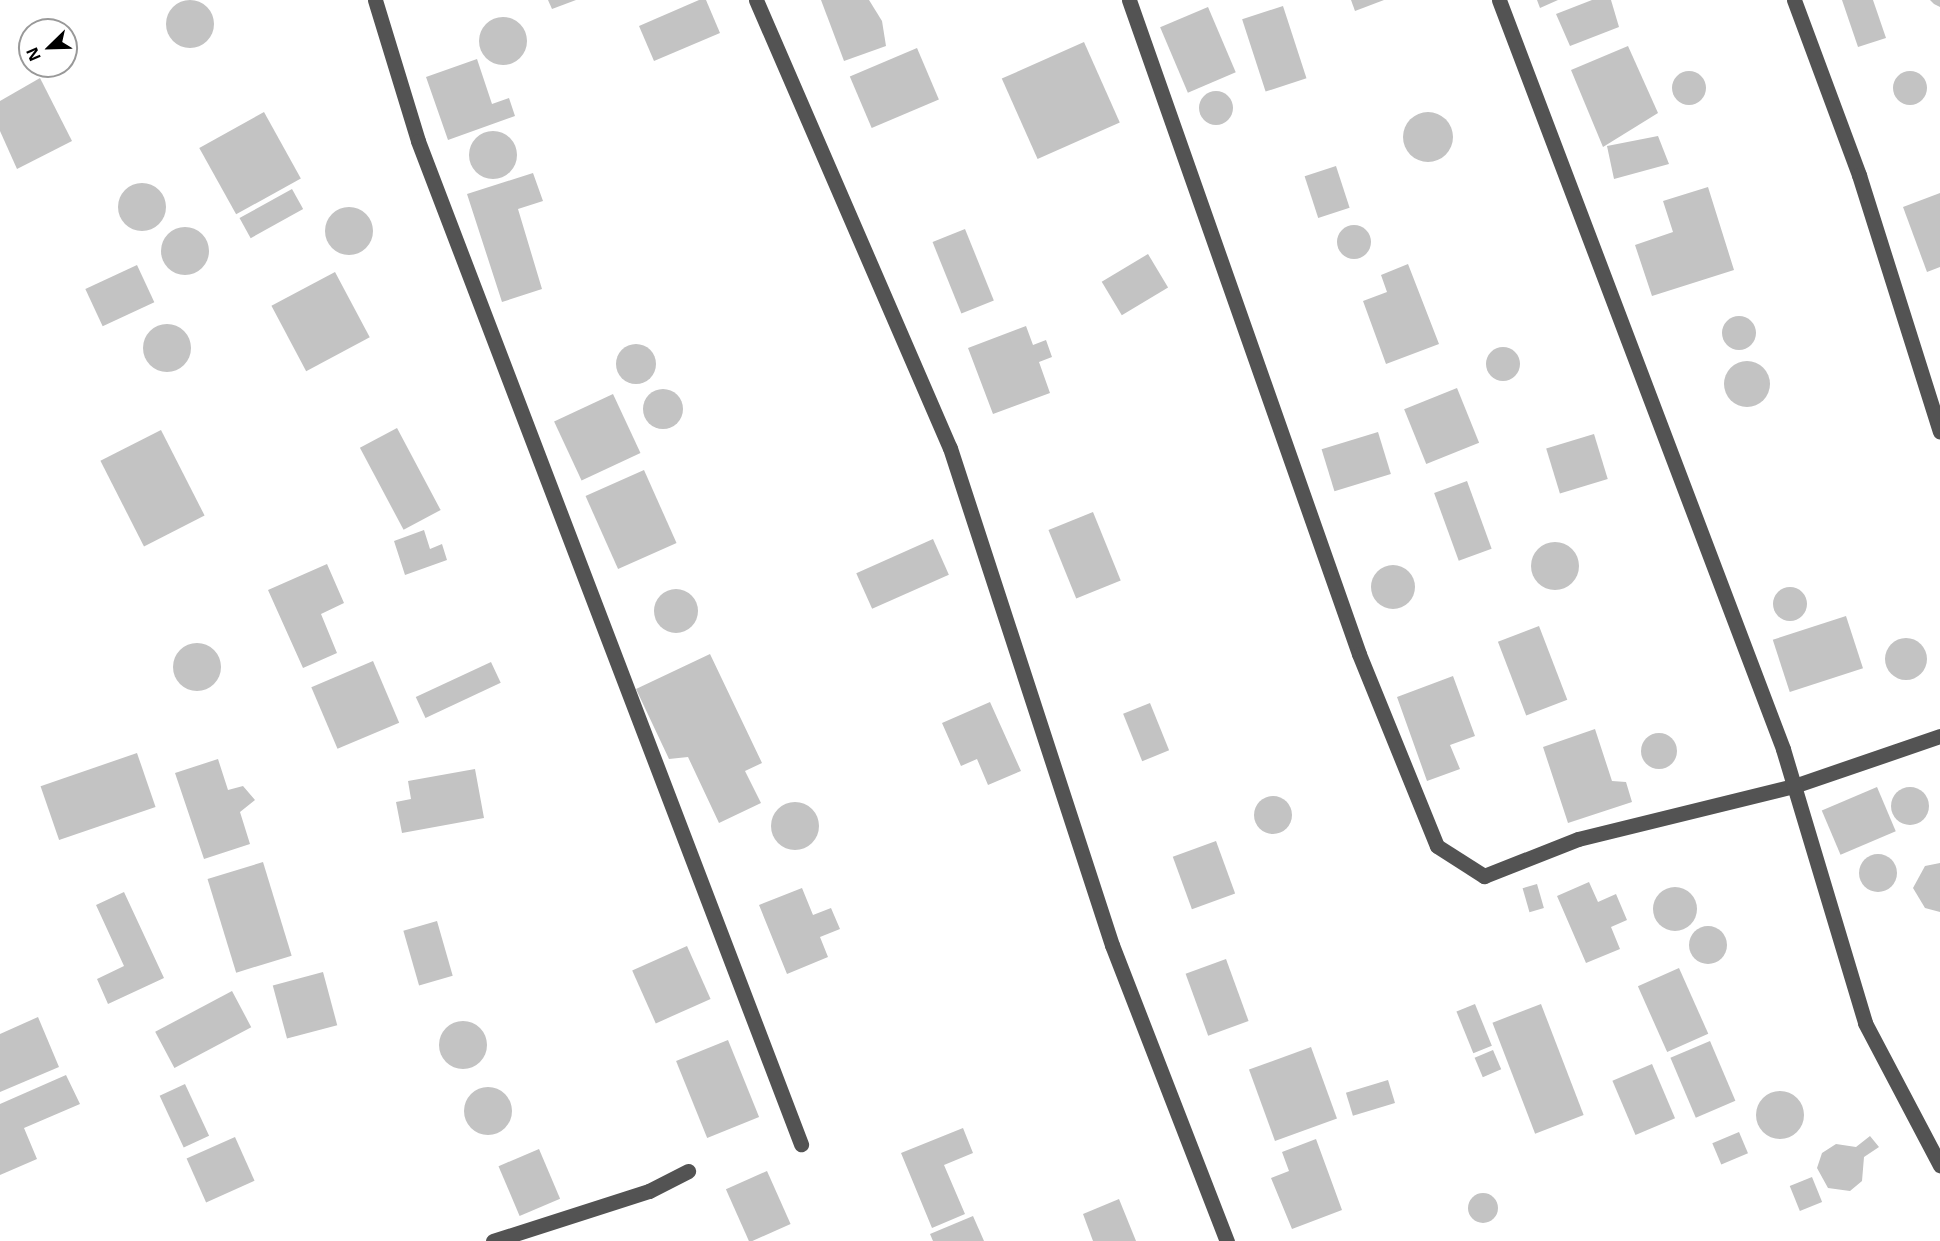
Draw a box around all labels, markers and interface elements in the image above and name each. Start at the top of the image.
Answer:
north arrow [18,18,78,78]
text: N [21,44,46,65]

